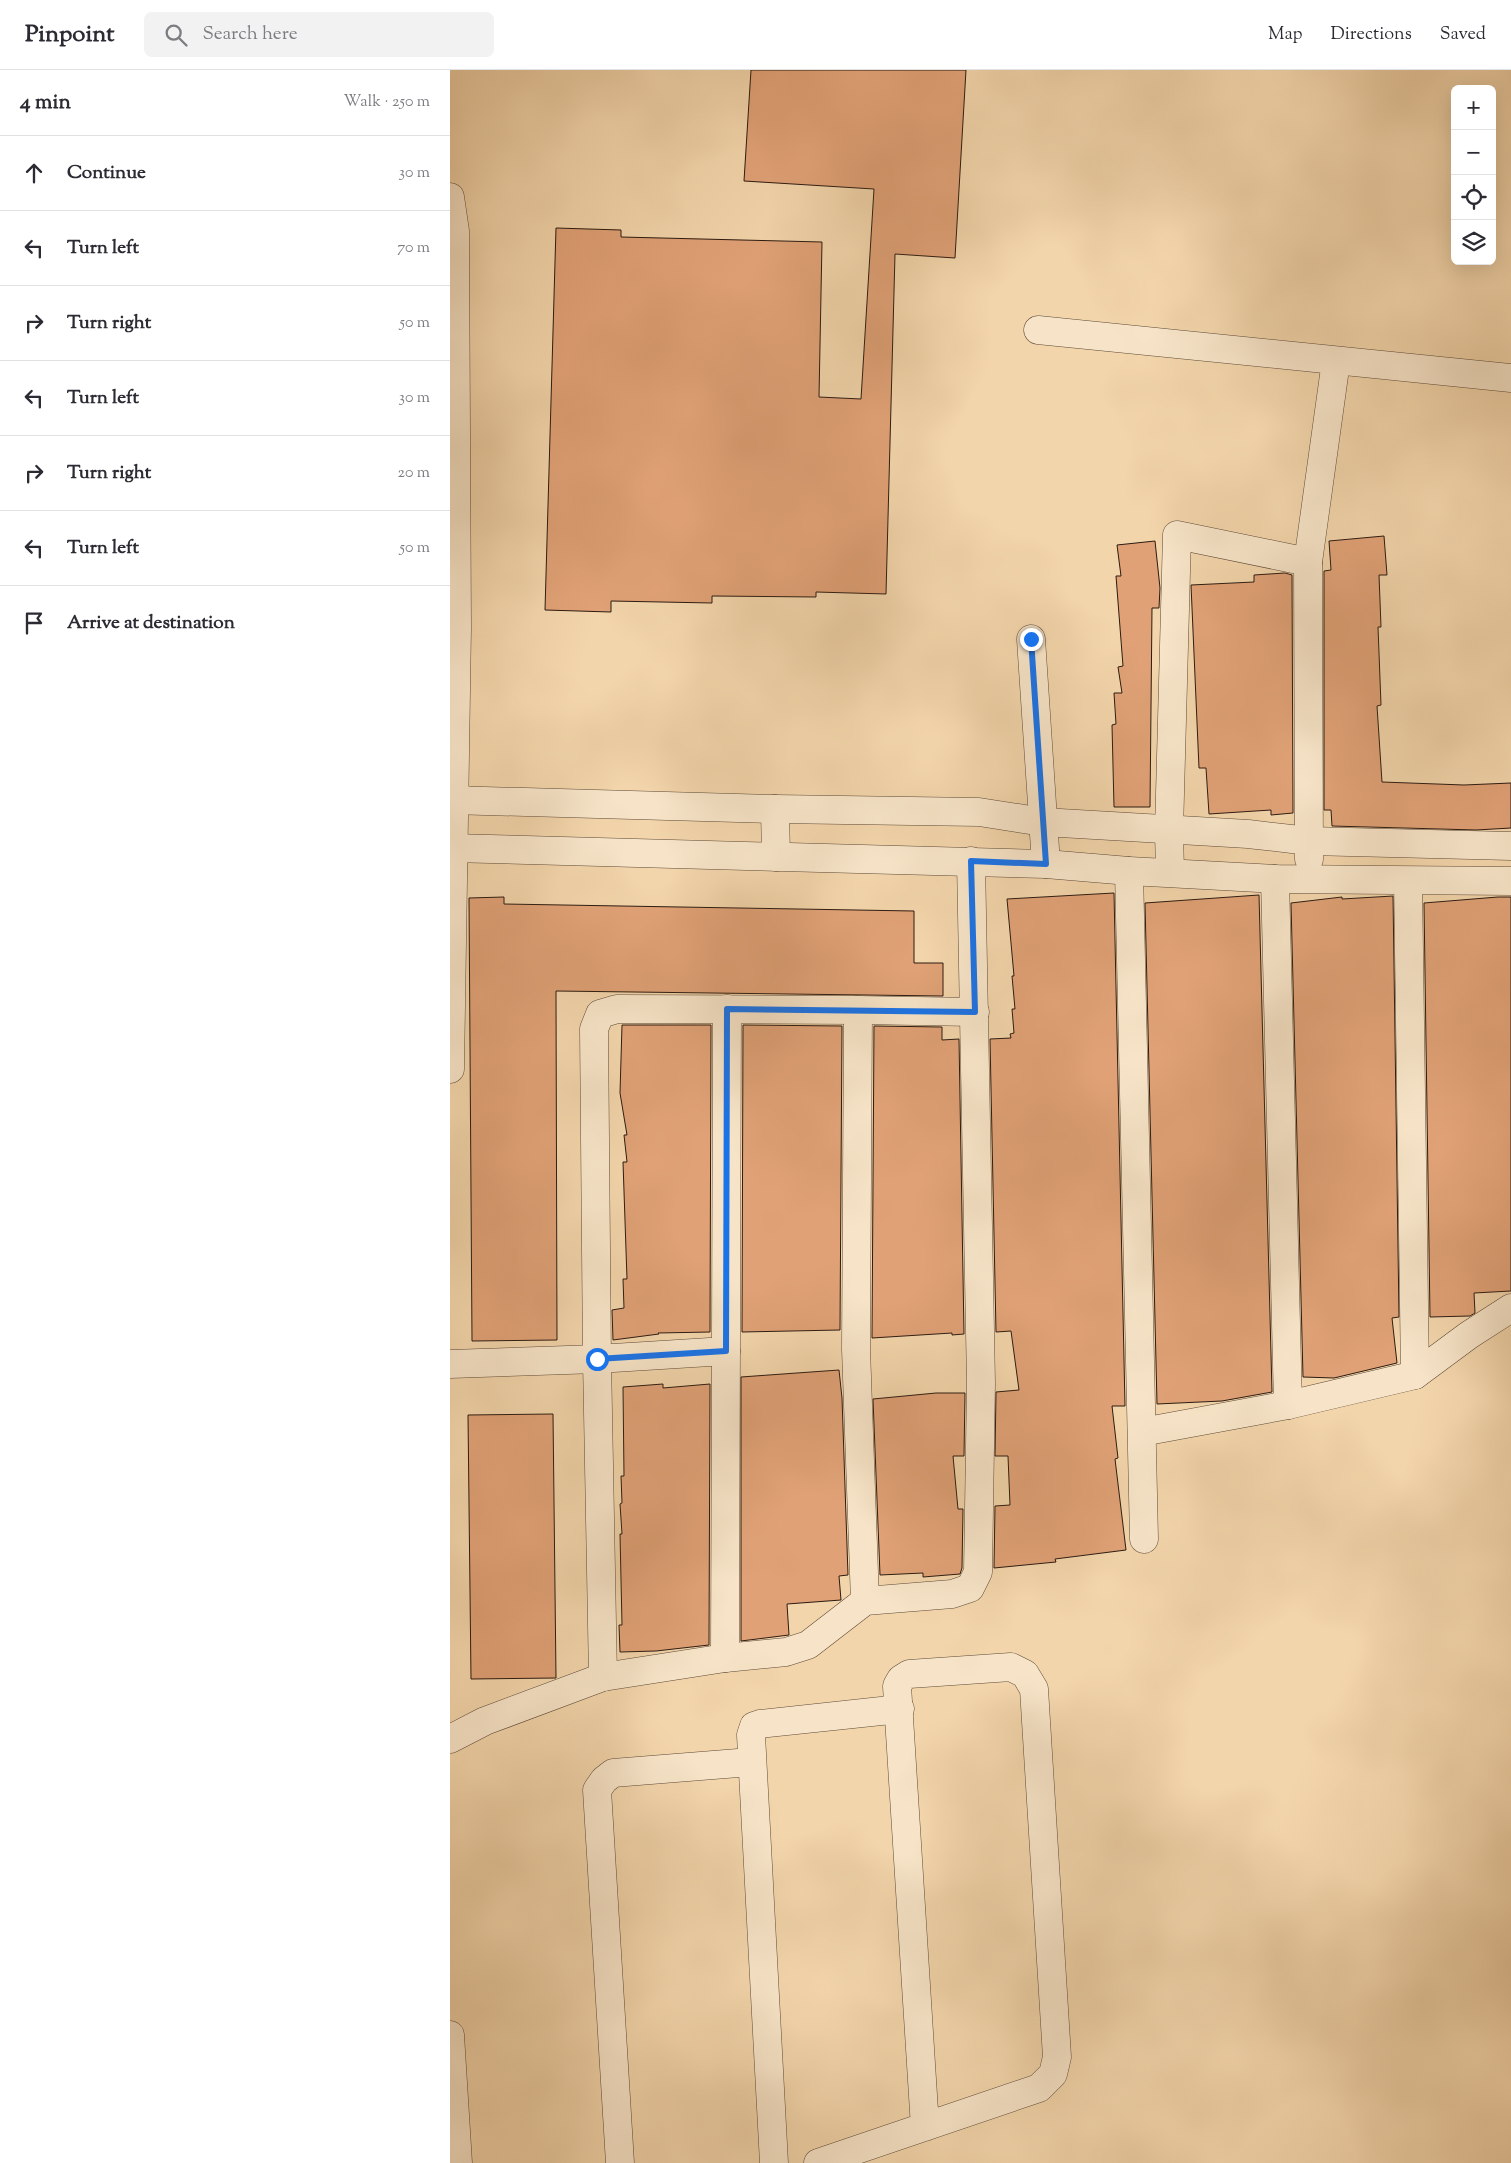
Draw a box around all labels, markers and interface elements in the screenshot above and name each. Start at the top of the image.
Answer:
search box [144,12,494,57]
text: Pinpoint [25,18,114,52]
icon: search [162,21,190,49]
text: Search here [202,21,298,48]
text: Map [1268,22,1303,48]
text: Directions [1331,22,1412,48]
text: Saved [1440,22,1486,48]
map controls [1451,85,1496,265]
button: + [1451,85,1496,130]
text: 4 min [20,88,71,118]
text: Walk · 250 m [344,91,430,114]
button: − [1451,130,1496,175]
icon: ahead [20,159,48,187]
text: Continue [67,160,146,187]
text: 30 m [399,162,430,185]
button: locate [1451,175,1496,220]
button: layers [1451,220,1496,265]
icon: left [20,234,48,262]
text: Turn left [67,235,139,262]
text: 70 m [397,237,430,260]
icon: right [20,309,48,337]
text: Turn right [67,310,151,337]
text: 50 m [399,312,430,335]
icon: left [20,384,48,412]
text: Turn left [67,385,139,412]
text: 30 m [399,387,430,410]
icon: right [20,459,48,487]
text: Turn right [67,460,151,487]
text: 20 m [397,462,430,485]
icon: left [20,534,48,562]
text: Turn left [67,535,139,562]
text: 50 m [399,537,430,560]
icon: arrive [20,609,48,637]
text: Arrive at destination [67,610,235,637]
route end [1020,628,1043,651]
route start [586,1348,609,1371]

